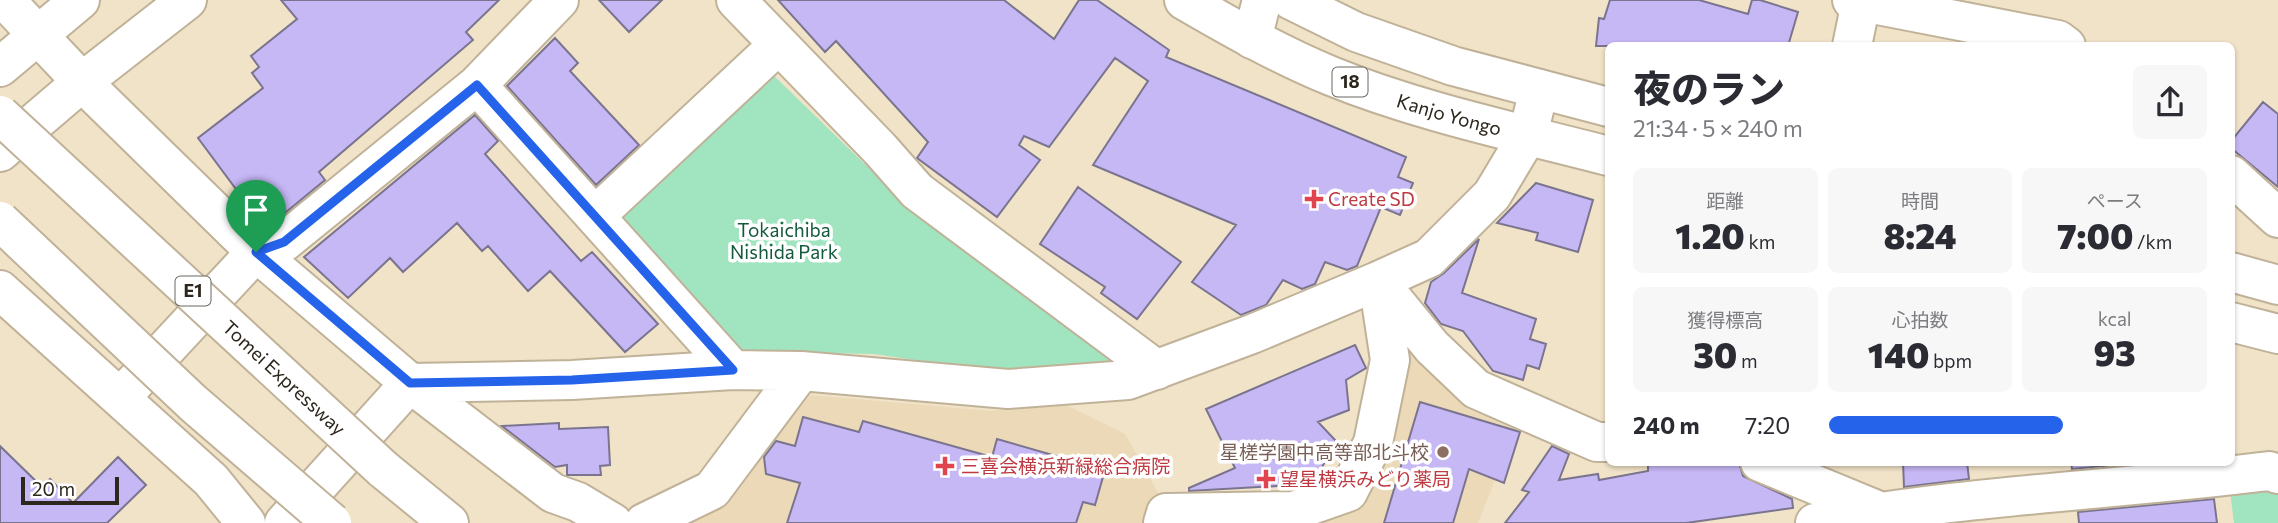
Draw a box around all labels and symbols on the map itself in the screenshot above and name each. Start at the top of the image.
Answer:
road number: 18 [1332,68,1368,96]
street label: Kanjo Yongo [1394,88,1504,140]
pin [226,180,286,252]
place label: Create SD [1328,187,1415,210]
marker: Create SD [1306,191,1322,207]
park label: Tokaichiba Nishida Park [730,218,838,263]
road number: E1 [176,276,210,306]
street label: Tomei Expressway [218,315,351,440]
place label: 星槎学園中高等部北斗校 [1220,440,1429,463]
marker: 星槎学園中高等部北斗校 [1435,444,1451,460]
place label: 三喜会横浜新緑総合病院 [961,454,1170,477]
marker: 三喜会横浜新緑総合病院 [935,456,955,476]
place label: 望星横浜みどり薬局 [1280,467,1451,490]
marker: 望星横浜みどり薬局 [1258,471,1274,487]
scale bar [21,474,119,506]

